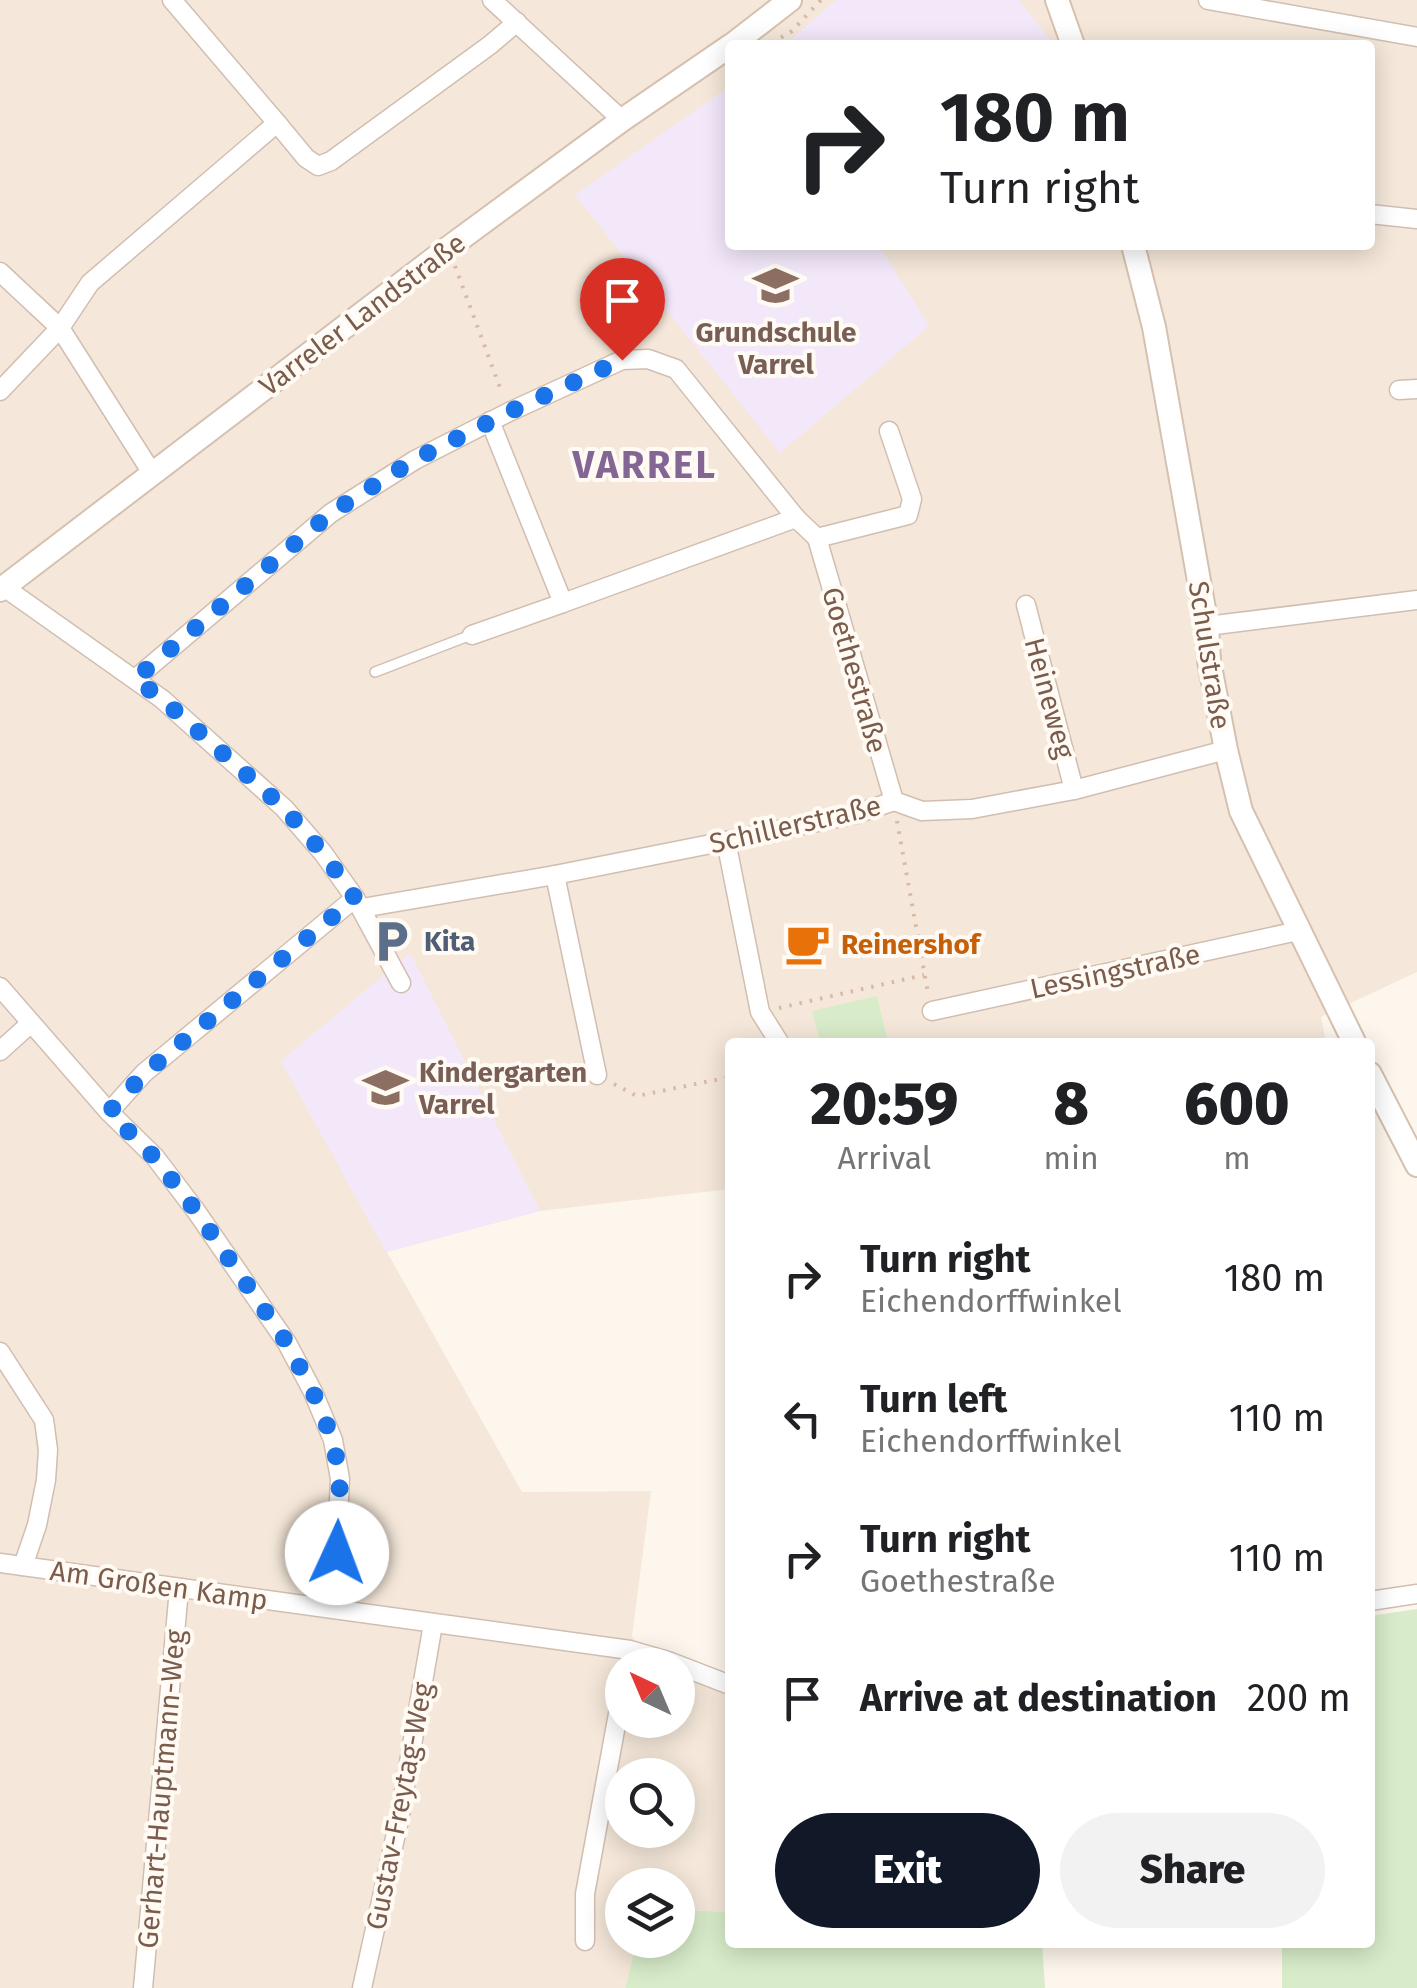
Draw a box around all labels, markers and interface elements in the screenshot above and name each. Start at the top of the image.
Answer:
text: 180 m [940,76,1130,160]
icon: right [775,80,905,210]
text: Turn right [940,161,1139,215]
street label: Varreler Landstraße [253,226,472,403]
pin [580,258,665,361]
school or university icon: Grundschule Varrel [752,262,800,310]
icon: arrive [595,273,650,328]
place label: Grundschule Varrel [695,316,857,381]
district label: VARREL [572,442,717,488]
street label: Schulstraße [1182,579,1238,732]
street label: Goethestraße [815,583,894,757]
street label: Heineweg [1018,634,1082,763]
street label: Schillerstraße [706,789,884,860]
parking icon: Kita [367,917,415,965]
cafe icon: Reinershof [784,920,832,968]
place label: Kita [424,925,475,958]
place label: Reinershof [841,928,983,961]
street label: Lessingstraße [1027,937,1203,1006]
place label: Kindergarten Varrel [418,1056,587,1121]
school or university icon: Kindergarten Varrel [362,1064,410,1112]
text: 20:59 [810,1068,958,1140]
text: 8 [1053,1068,1089,1140]
text: 600 [1184,1068,1290,1140]
text: Arrival [837,1139,931,1177]
text: min [1044,1139,1099,1177]
text: m [1223,1139,1251,1177]
text: Turn right [860,1236,1030,1282]
icon: right [775,1251,830,1306]
text: 180 m [1224,1255,1325,1301]
text: Eichendorffwinkel [860,1282,1122,1320]
text: Turn left [860,1376,1007,1422]
icon: left [775,1391,830,1446]
text: 110 m [1229,1395,1325,1441]
text: Eichendorffwinkel [860,1422,1122,1460]
position arrow [285,1501,389,1605]
text: Turn right [860,1516,1030,1562]
icon: right [775,1531,830,1586]
text: 110 m [1229,1535,1325,1581]
street label: Am Großen Kamp [48,1554,270,1617]
text: Goethestraße [860,1562,1056,1600]
street label: Gerhart-Hauptmann-Weg [131,1628,192,1950]
north arrow [605,1648,695,1738]
map controls [605,1648,695,1958]
icon: arrive [775,1671,830,1726]
text: Arrive at destination [860,1675,1217,1721]
text: 200 m [1247,1675,1351,1721]
street label: Gustav-Freytag-Weg [359,1679,440,1933]
button: search [605,1758,695,1848]
button: Exit [775,1813,1040,1928]
button: Share [1060,1813,1325,1928]
button: layers [605,1868,695,1958]

